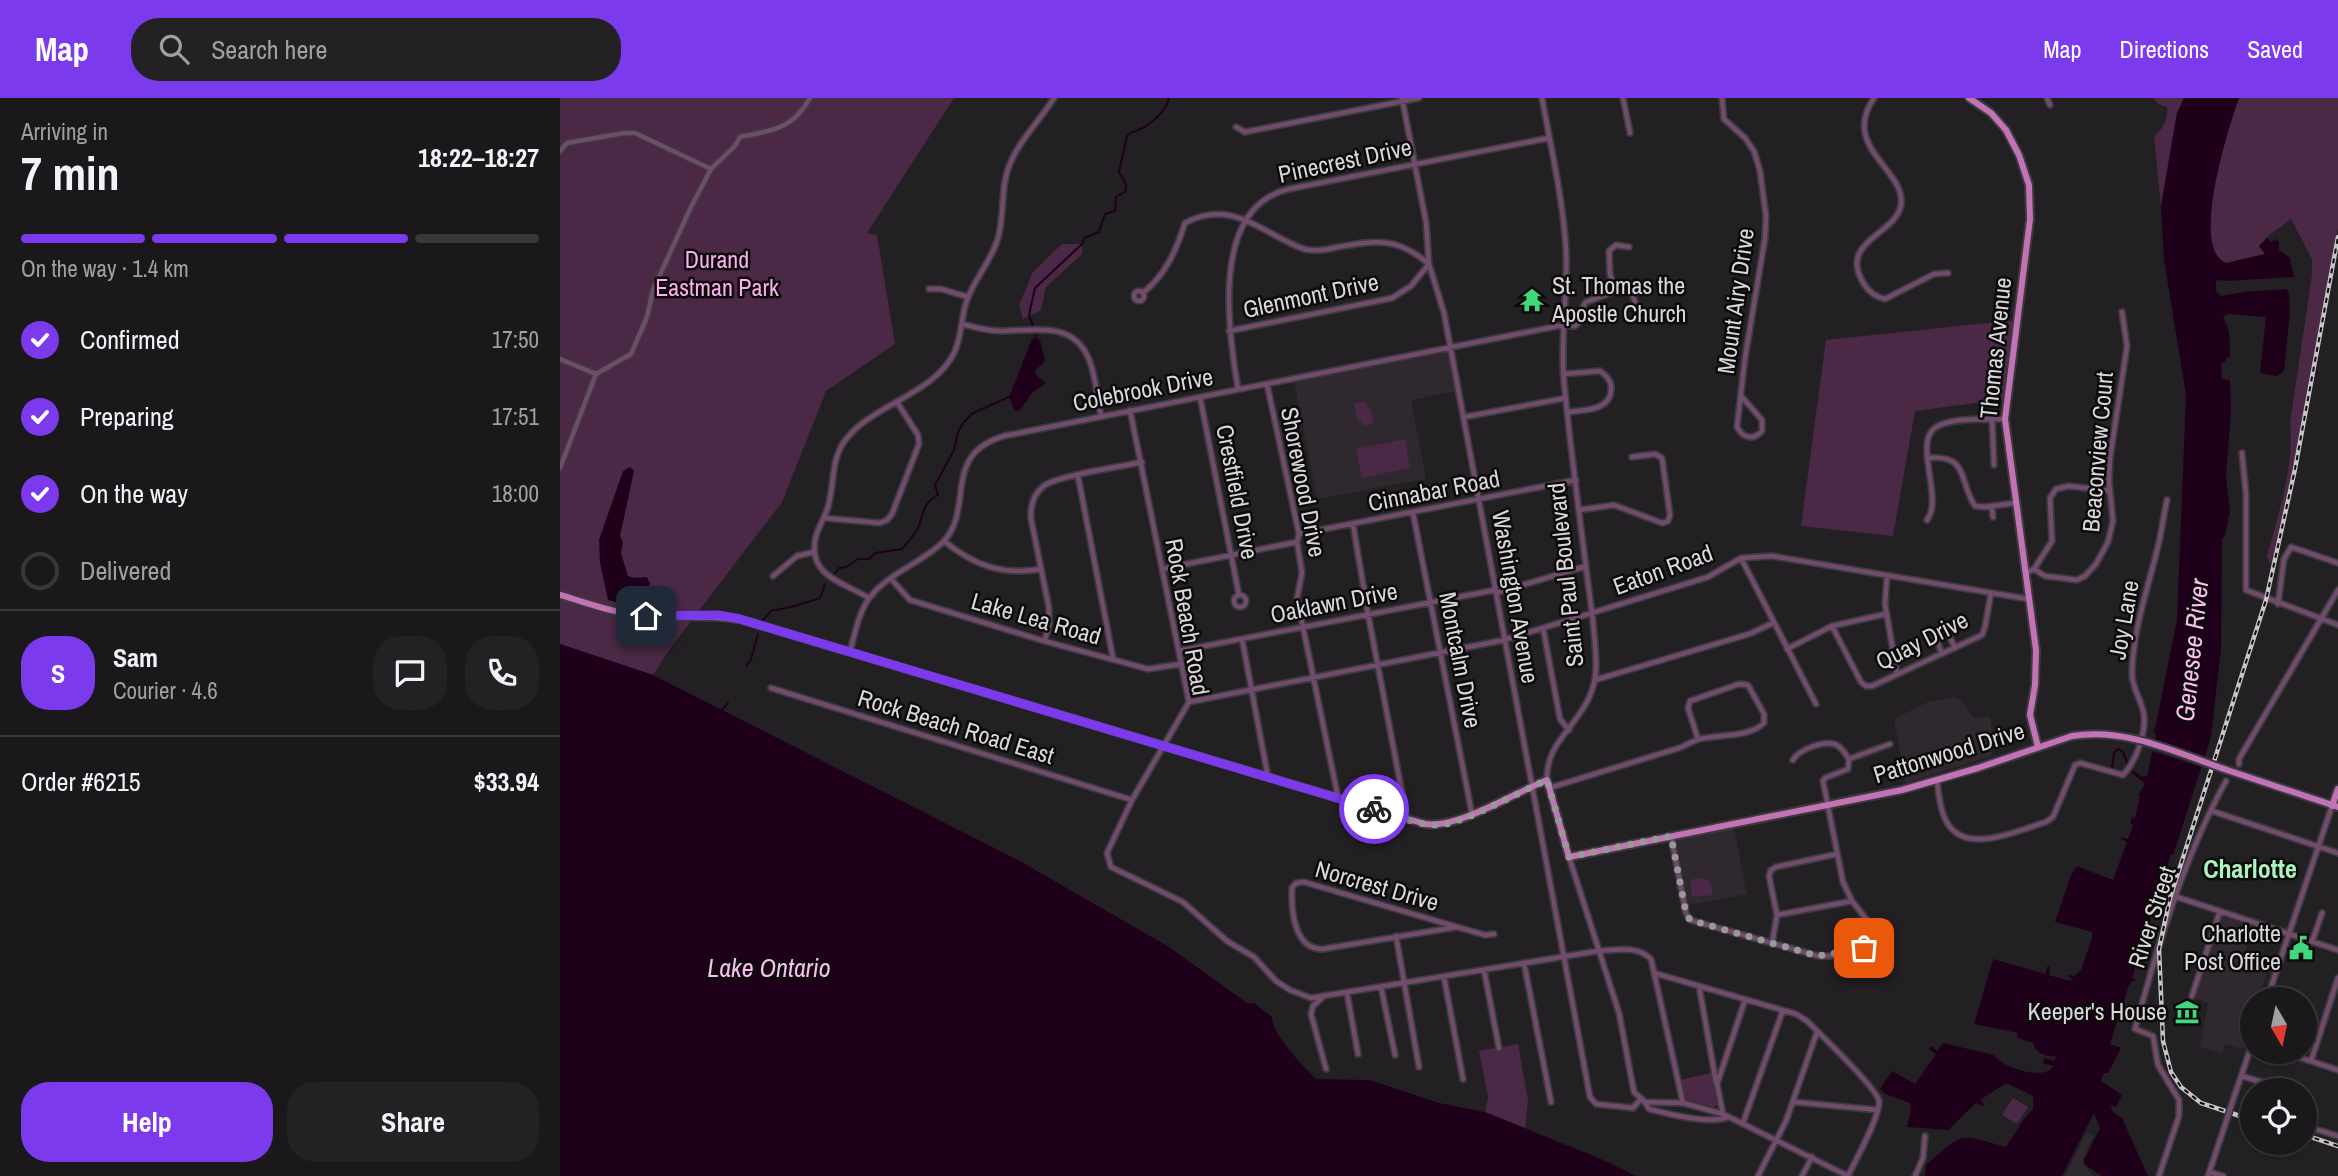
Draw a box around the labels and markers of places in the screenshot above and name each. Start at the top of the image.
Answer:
place label: St. Thomas the Apostle Church [1551,269,1687,329]
temple icon: St. Thomas the Apostle Church [1518,286,1546,314]
pin [616,586,676,646]
place label: Charlotte Post Office [2184,917,2281,977]
pin [1834,918,1894,978]
public building icon: Charlotte Post Office [2287,934,2315,962]
place label: Keeper's House [2028,995,2167,1027]
museum icon: Keeper's House [2173,998,2201,1026]

